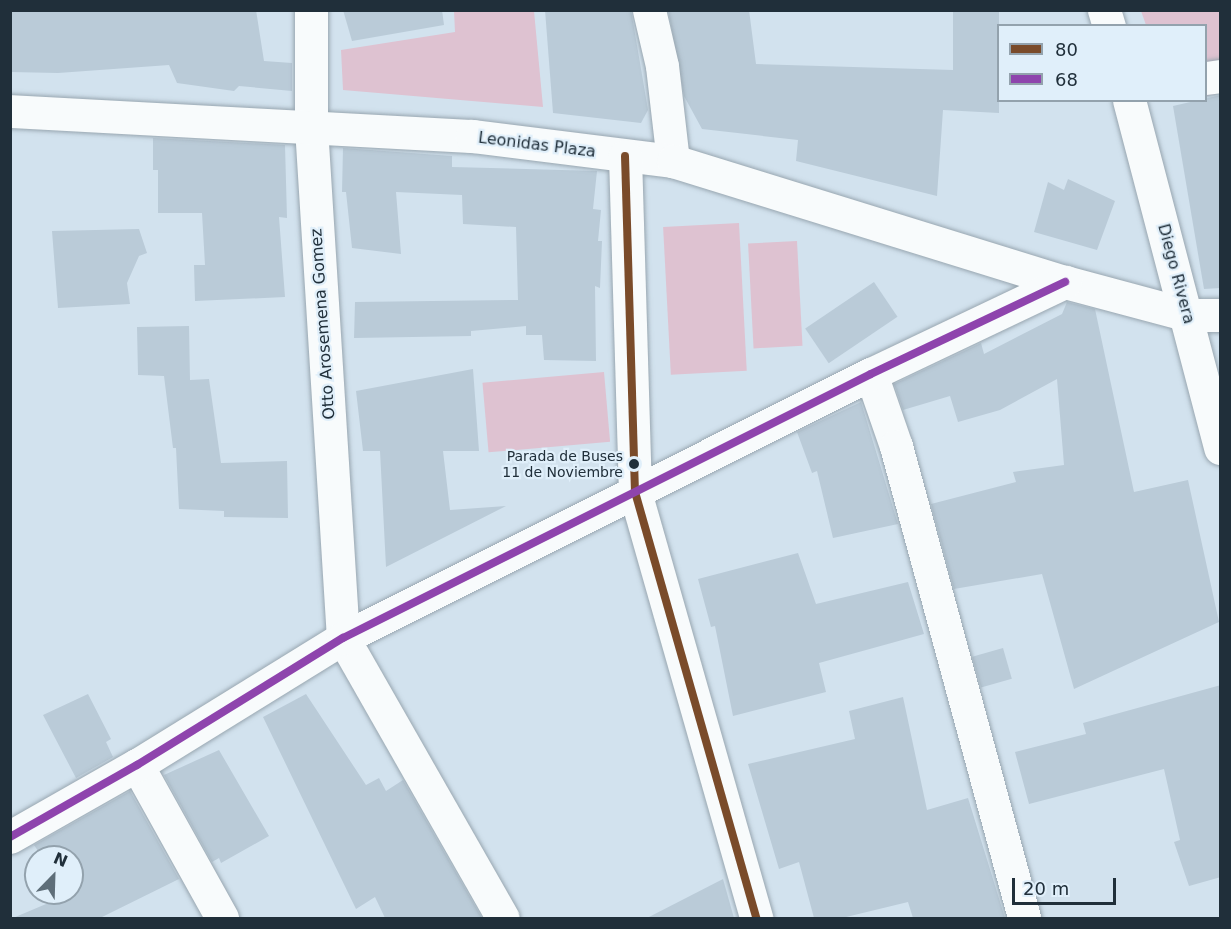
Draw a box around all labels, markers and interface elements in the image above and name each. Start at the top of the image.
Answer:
legend [997,24,1207,102]
text: 80 [1055,39,1078,60]
text: 68 [1055,69,1078,90]
street label: Leonidas Plaza [477,128,597,162]
street label: Diego Rivera [1153,222,1199,326]
street label: Otto Arosemena Gomez [307,228,339,420]
place label: Parada de Buses 11 de Noviembre [502,448,623,480]
marker: Parada de Buses 11 de Noviembre [628,458,640,470]
north arrow [24,845,84,905]
text: N [51,848,70,871]
scale bar [1015,866,1118,904]
text: 20 m [1023,878,1069,899]

